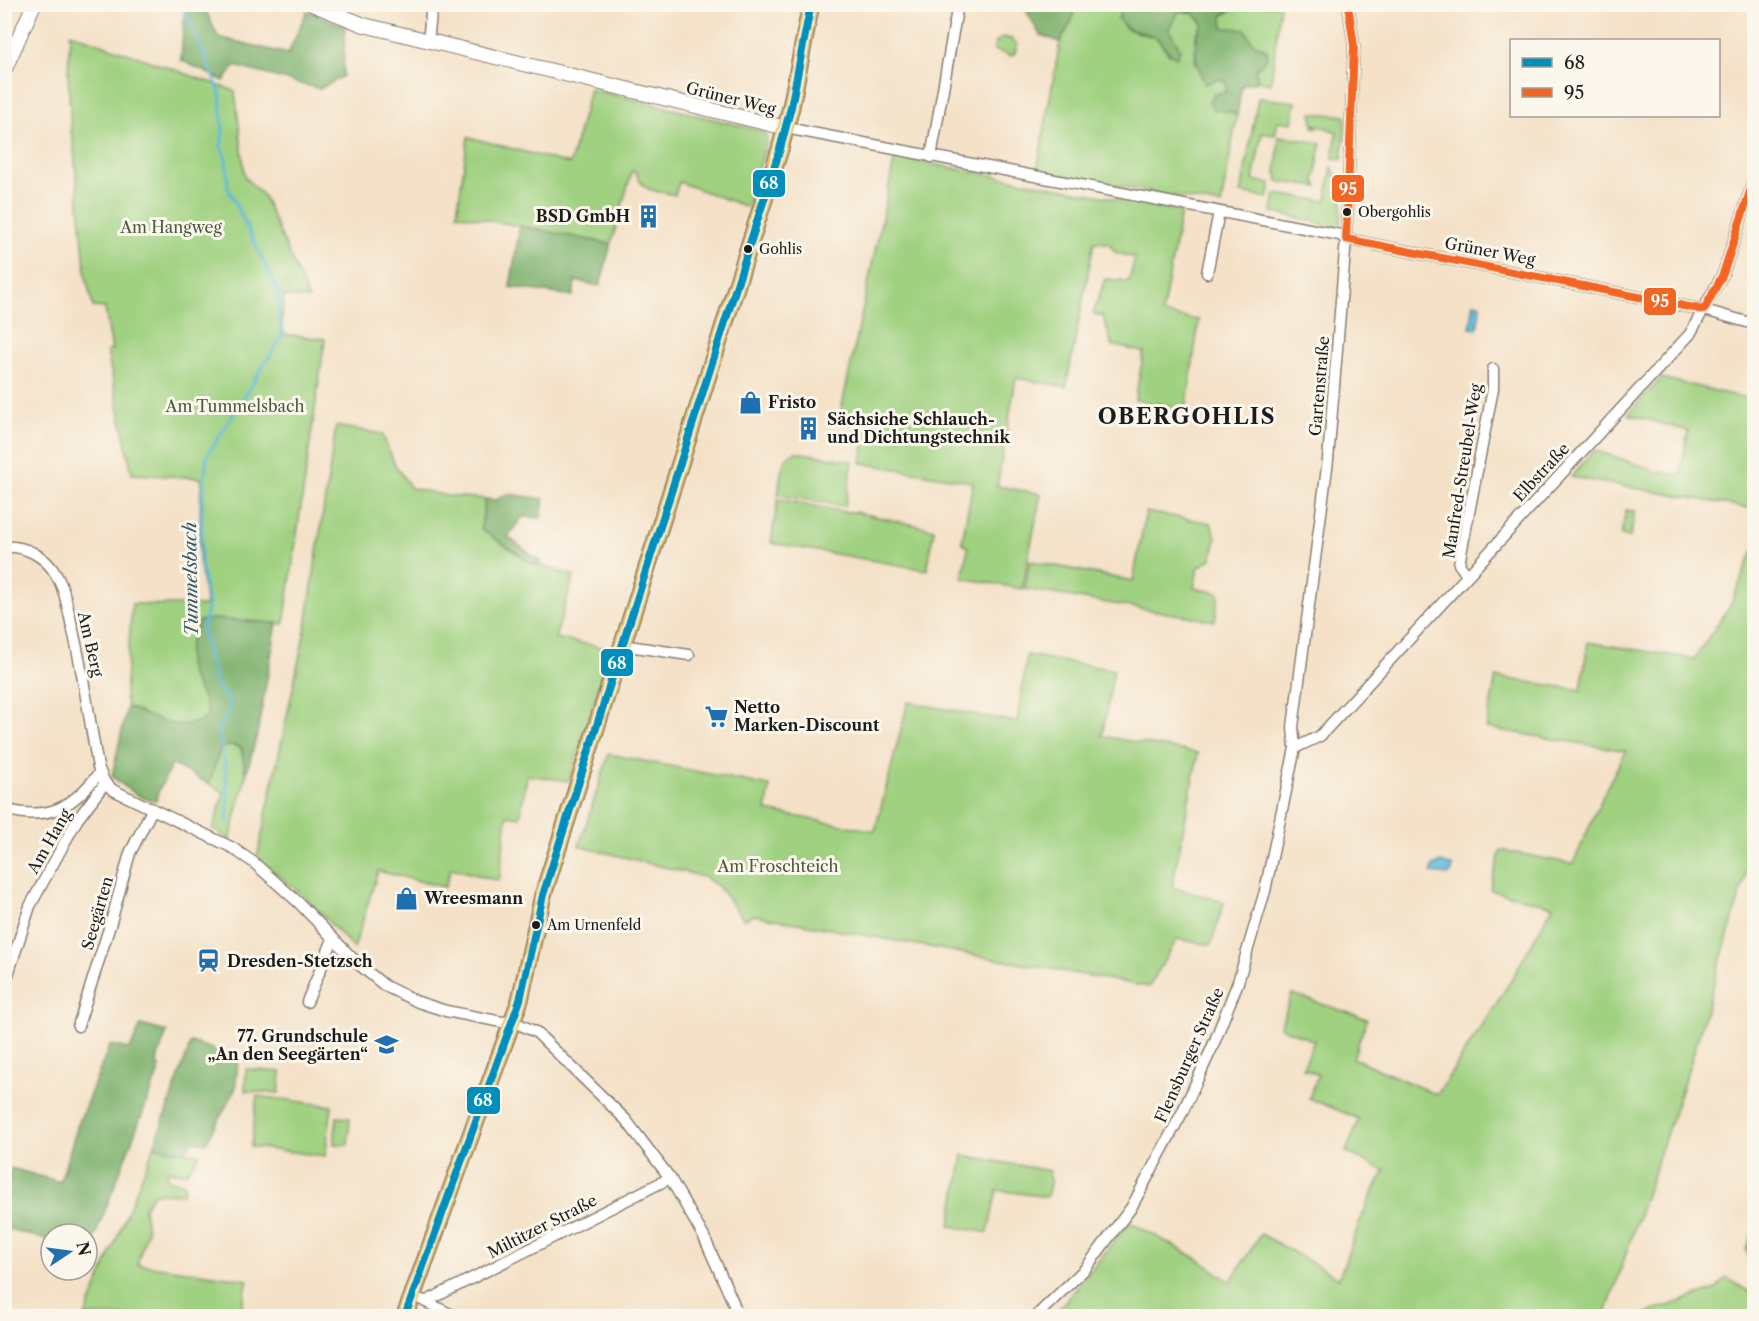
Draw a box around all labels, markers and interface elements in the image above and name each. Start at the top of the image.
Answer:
legend [1510,39,1720,117]
text: 68 [1564,52,1585,74]
street label: Grüner Weg [684,77,779,119]
text: 95 [1564,82,1584,104]
line badge: 68 [752,169,786,198]
text: 68 [759,173,779,193]
line badge: 95 [1331,174,1365,203]
text: 95 [1339,179,1357,199]
building icon: BSD GmbH [635,203,661,229]
place label: Obergohlis [1358,203,1431,221]
place label: BSD GmbH [536,206,630,226]
marker: Obergohlis [1341,206,1353,218]
park label: Am Hangweg [119,217,222,237]
street label: Grüner Weg [1443,232,1538,270]
place label: Gohlis [759,240,802,258]
marker: Gohlis [742,243,754,255]
line badge: 95 [1643,287,1677,316]
text: 95 [1651,291,1669,311]
street label: Gartenstraße [1305,335,1333,437]
street label: Manfred-Streubel-Weg [1438,382,1486,560]
shop icon: Fristo [737,389,763,415]
place label: Fristo [768,392,816,412]
park label: Am Tummelsbach [165,396,304,416]
district label: OBERGOHLIS [1098,403,1276,430]
place label: Sächsiche Schlauch- und Dichtungstechnik [827,409,1011,447]
building icon: Sächsiche Schlauch- und Dichtungstechnik [796,415,822,441]
street label: Elbstraße [1509,438,1573,506]
water label: Tummelsbach [179,522,203,636]
street label: Am Berg [74,608,108,679]
line badge: 68 [600,648,634,677]
text: 68 [607,653,627,673]
place label: Netto Marken-Discount [734,697,880,735]
supermarket icon: Netto Marken-Discount [703,703,729,729]
street label: Am Hang [22,805,76,878]
park label: Am Froschteich [717,856,839,876]
street label: Seegärten [77,874,117,952]
shop icon: Wreesmann [393,885,419,911]
place label: Wreesmann [423,888,523,908]
place label: Am Urnenfeld [546,916,642,934]
marker: Am Urnenfeld [530,919,542,931]
station icon: Dresden-Stetzsch [196,948,222,974]
place label: Dresden-Stetzsch [227,951,373,971]
street label: Flensburger Straße [1150,984,1228,1126]
place label: 77. Grundschule „An den Seegärten“ [208,1026,368,1064]
school or university icon: 77. Grundschule „An den Seegärten“ [373,1032,399,1058]
line badge: 68 [466,1086,501,1115]
text: 68 [473,1090,493,1110]
street label: Miltitzer Straße [484,1190,600,1262]
north arrow [39,1222,99,1282]
text: N [72,1240,95,1258]

